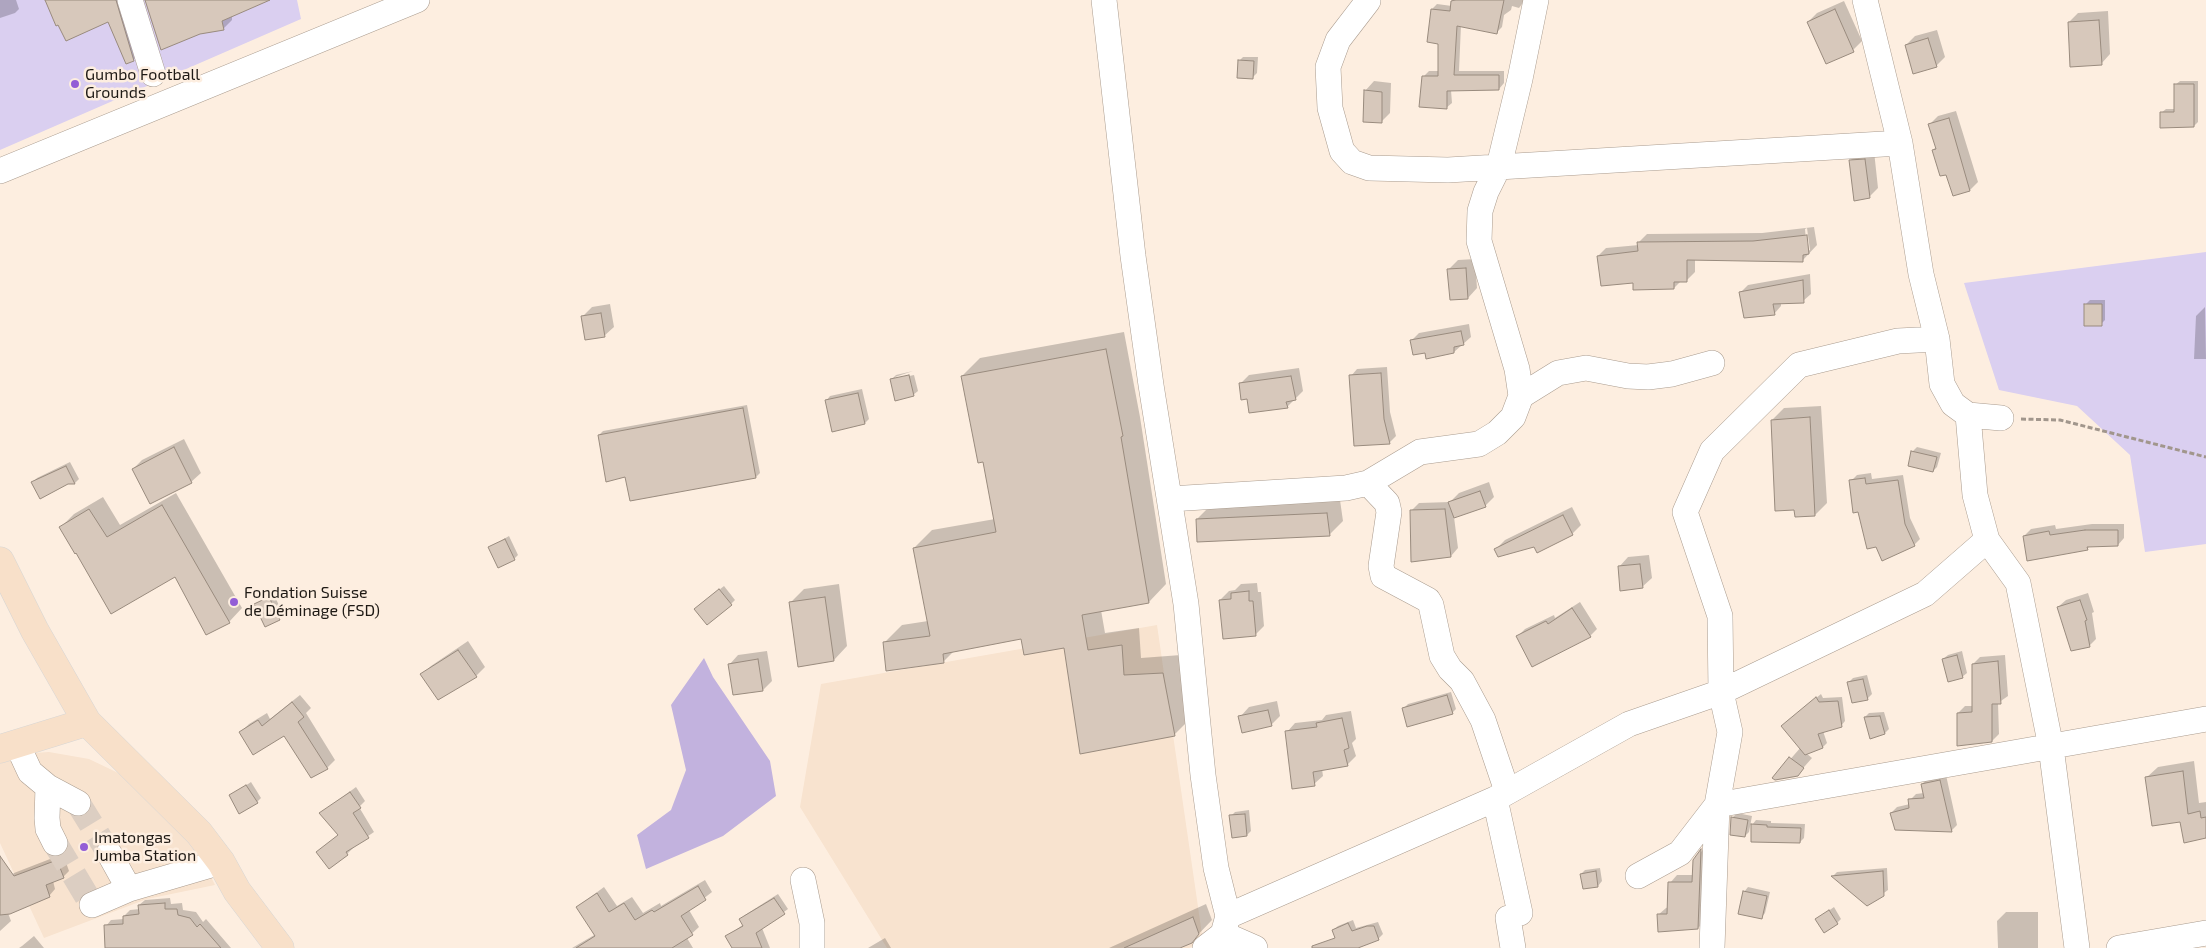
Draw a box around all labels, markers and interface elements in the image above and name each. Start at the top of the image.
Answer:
place label: Gumbo Football Grounds [85,65,200,103]
marker: Gumbo Football Grounds [69,78,81,90]
place label: Fondation Suisse de Déminage (FSD) [244,583,380,621]
marker: Fondation Suisse de Déminage (FSD) [228,596,240,608]
place label: Imatongas Jumba Station [94,828,196,866]
marker: Imatongas Jumba Station [78,841,90,853]

